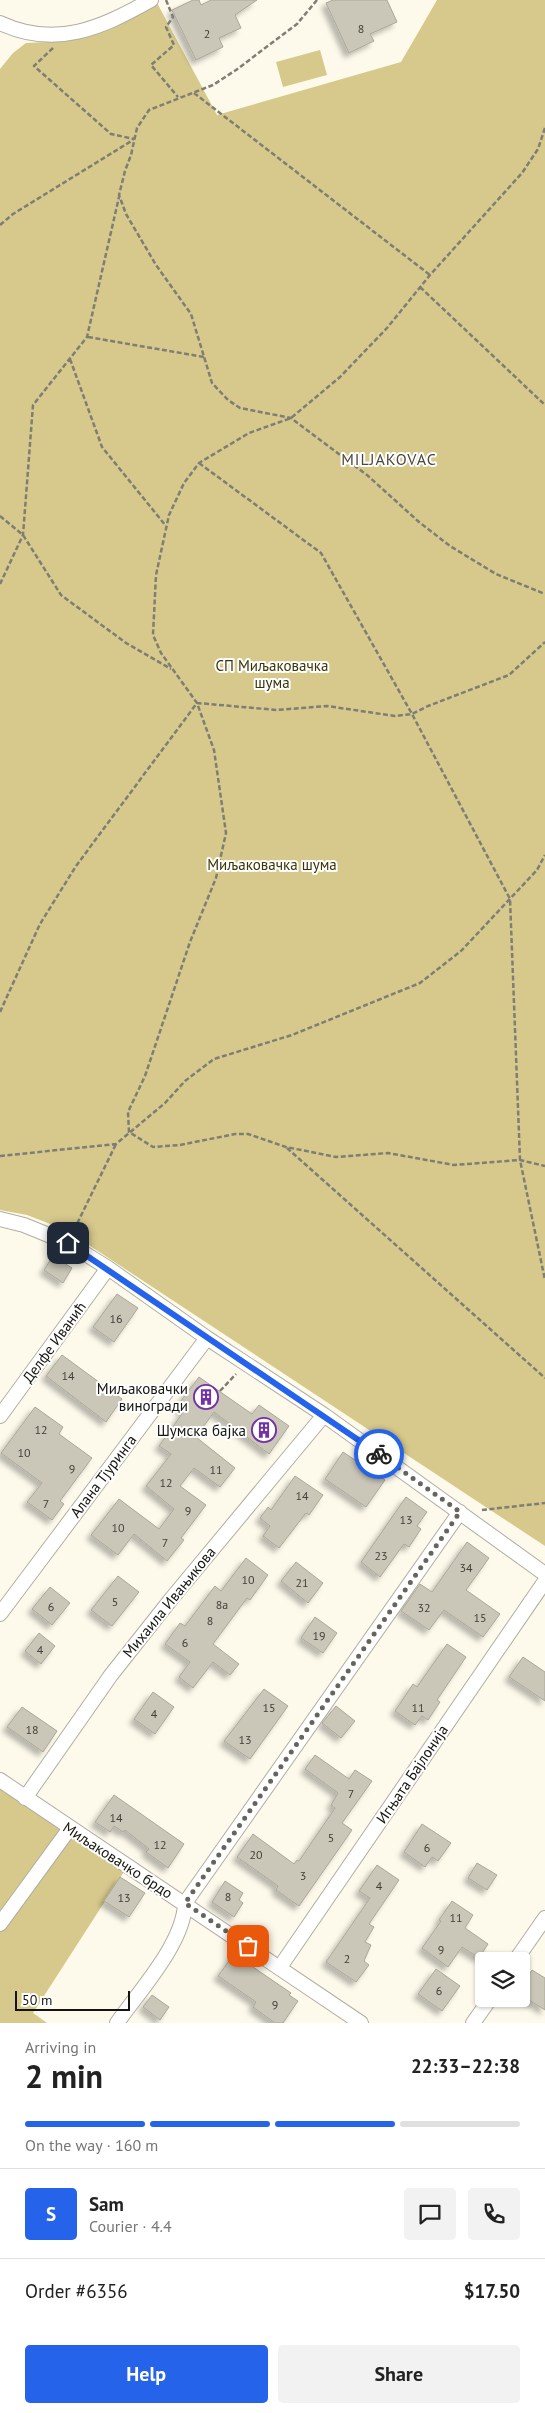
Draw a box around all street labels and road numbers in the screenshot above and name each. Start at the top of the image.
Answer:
street label: Делфе Иванић [18,1298,90,1386]
street label: Алана Тјуринга [66,1431,140,1521]
street label: Михаила Ивањикова [118,1543,220,1661]
street label: Игњата Бајлонија [372,1721,452,1827]
street label: Миљаковачко брдо [60,1817,176,1903]

